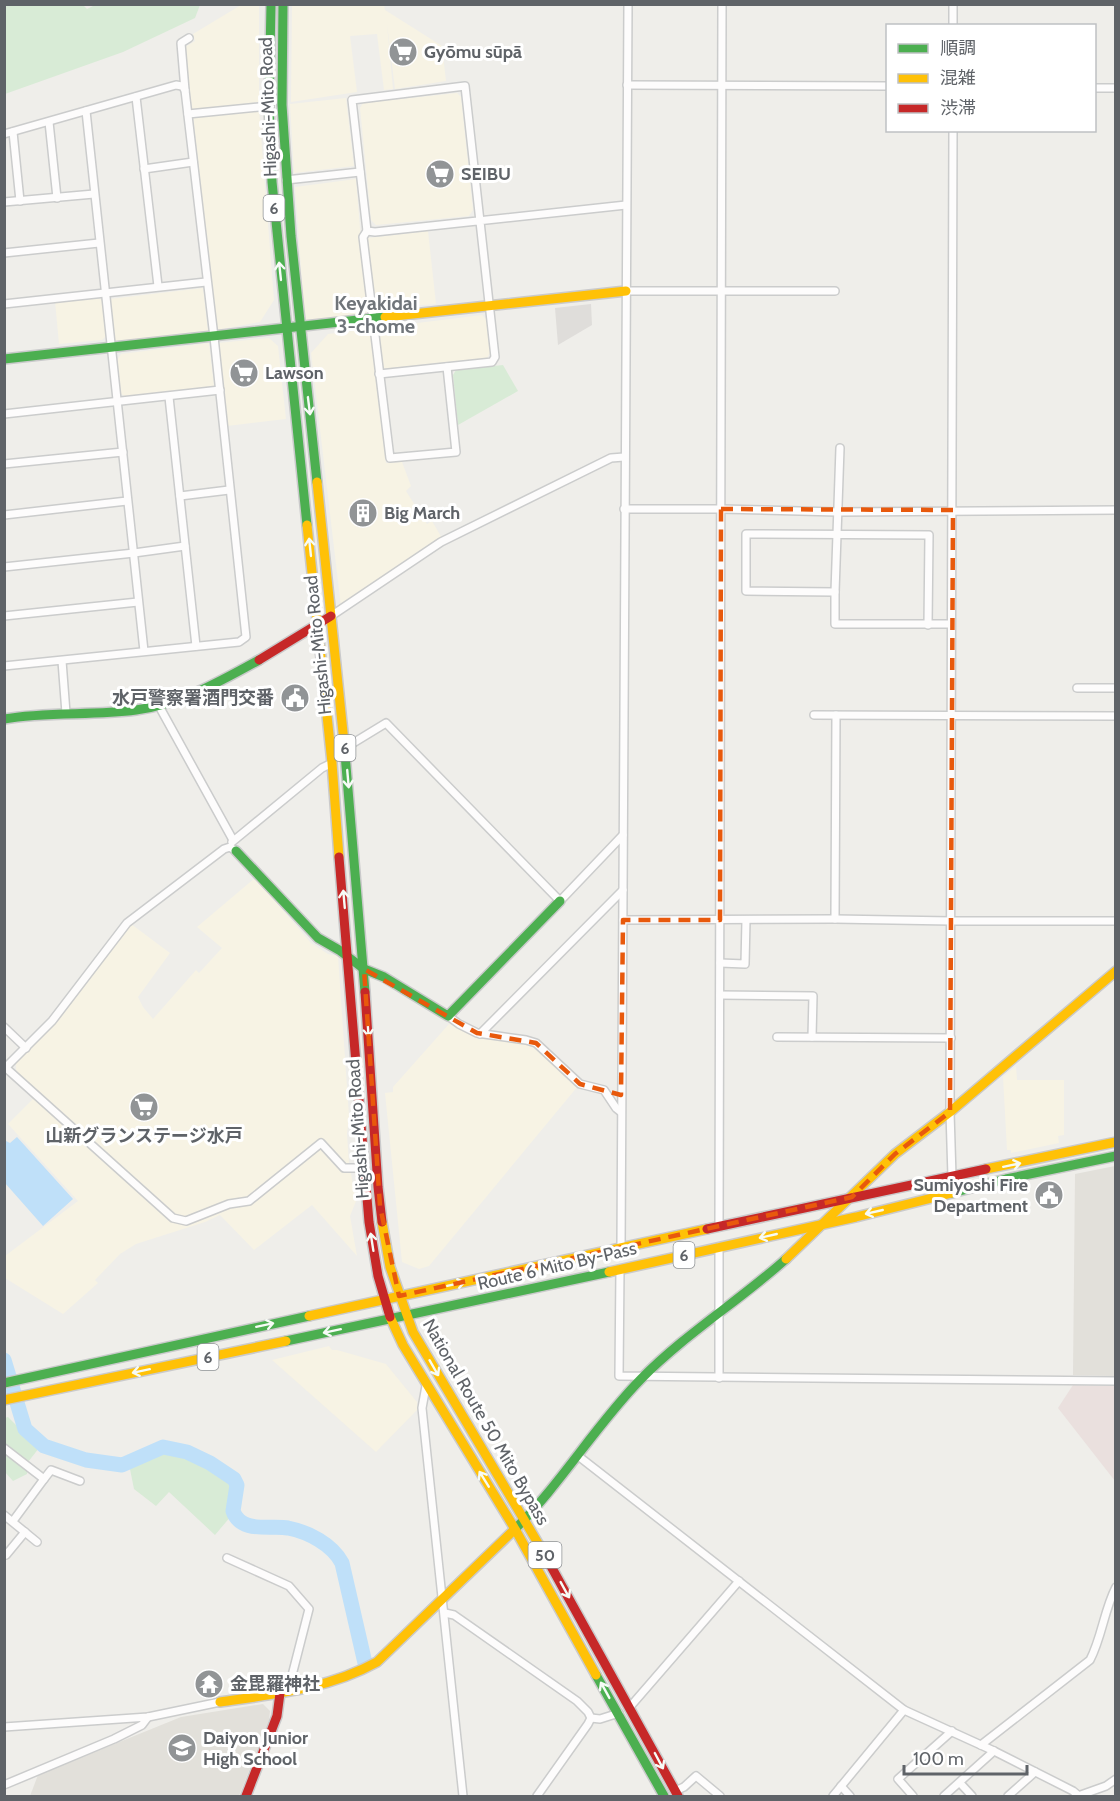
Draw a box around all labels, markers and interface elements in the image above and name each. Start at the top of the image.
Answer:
legend [886,24,1096,132]
supermarket icon: Gyōmu sūpā [387,36,419,68]
street label: Higashi-Mito Road [255,37,281,177]
text: 順調 [940,37,976,59]
place label: Gyōmu sūpā [424,41,522,63]
text: 混雑 [940,67,976,89]
text: 渋滞 [940,97,976,119]
supermarket icon: SEIBU [424,158,456,190]
place label: SEIBU [461,163,511,185]
road number: 6 [264,195,284,221]
one-way arrow [274,261,285,281]
district label: Keyakidai 3-chome [334,291,418,338]
supermarket icon: Lawson [228,357,260,389]
place label: Lawson [265,362,324,384]
one-way arrow [304,396,315,416]
building icon: Big March [347,497,379,529]
place label: Big March [384,502,460,524]
one-way arrow [304,537,315,557]
street label: Higashi-Mito Road [300,574,336,716]
public building icon: 水戸警察署酒門交番 [279,682,311,714]
place label: 水戸警察署酒門交番 [112,687,274,709]
road number: 6 [334,735,356,761]
one-way arrow [343,769,354,788]
one-way arrow [338,890,349,909]
one-way arrow [363,1017,374,1037]
street label: Higashi-Mito Road [342,1058,374,1200]
supermarket icon: 山新グランステージ水戸 [128,1091,160,1123]
place label: 山新グランステージ水戸 [45,1125,243,1147]
one-way arrow [1002,1159,1021,1170]
place label: Sumiyoshi Fire Department [913,1174,1028,1217]
public building icon: Sumiyoshi Fire Department [1033,1179,1065,1211]
one-way arrow [865,1207,884,1219]
one-way arrow [758,1231,778,1242]
one-way arrow [366,1233,377,1252]
street label: Route 6 Mito By-Pass [475,1237,639,1295]
road number: 6 [674,1242,694,1268]
one-way arrow [445,1278,465,1289]
street label: National Route 50 Mito Bypass [418,1315,554,1529]
one-way arrow [255,1318,274,1330]
one-way arrow [323,1326,342,1338]
road number: 6 [198,1344,218,1370]
one-way arrow [428,1359,440,1376]
one-way arrow [132,1366,151,1377]
one-way arrow [478,1472,490,1488]
road number: 50 [528,1542,562,1568]
one-way arrow [559,1581,571,1598]
temple icon: 金毘羅神社 [193,1668,225,1700]
place label: 金毘羅神社 [230,1673,320,1695]
one-way arrow [599,1682,611,1699]
place label: Daiyon Junior High School [203,1727,308,1770]
school or university icon: Daiyon Junior High School [166,1732,198,1764]
scale bar [904,1738,1027,1776]
text: 100 m [913,1748,964,1770]
one-way arrow [653,1752,665,1769]

